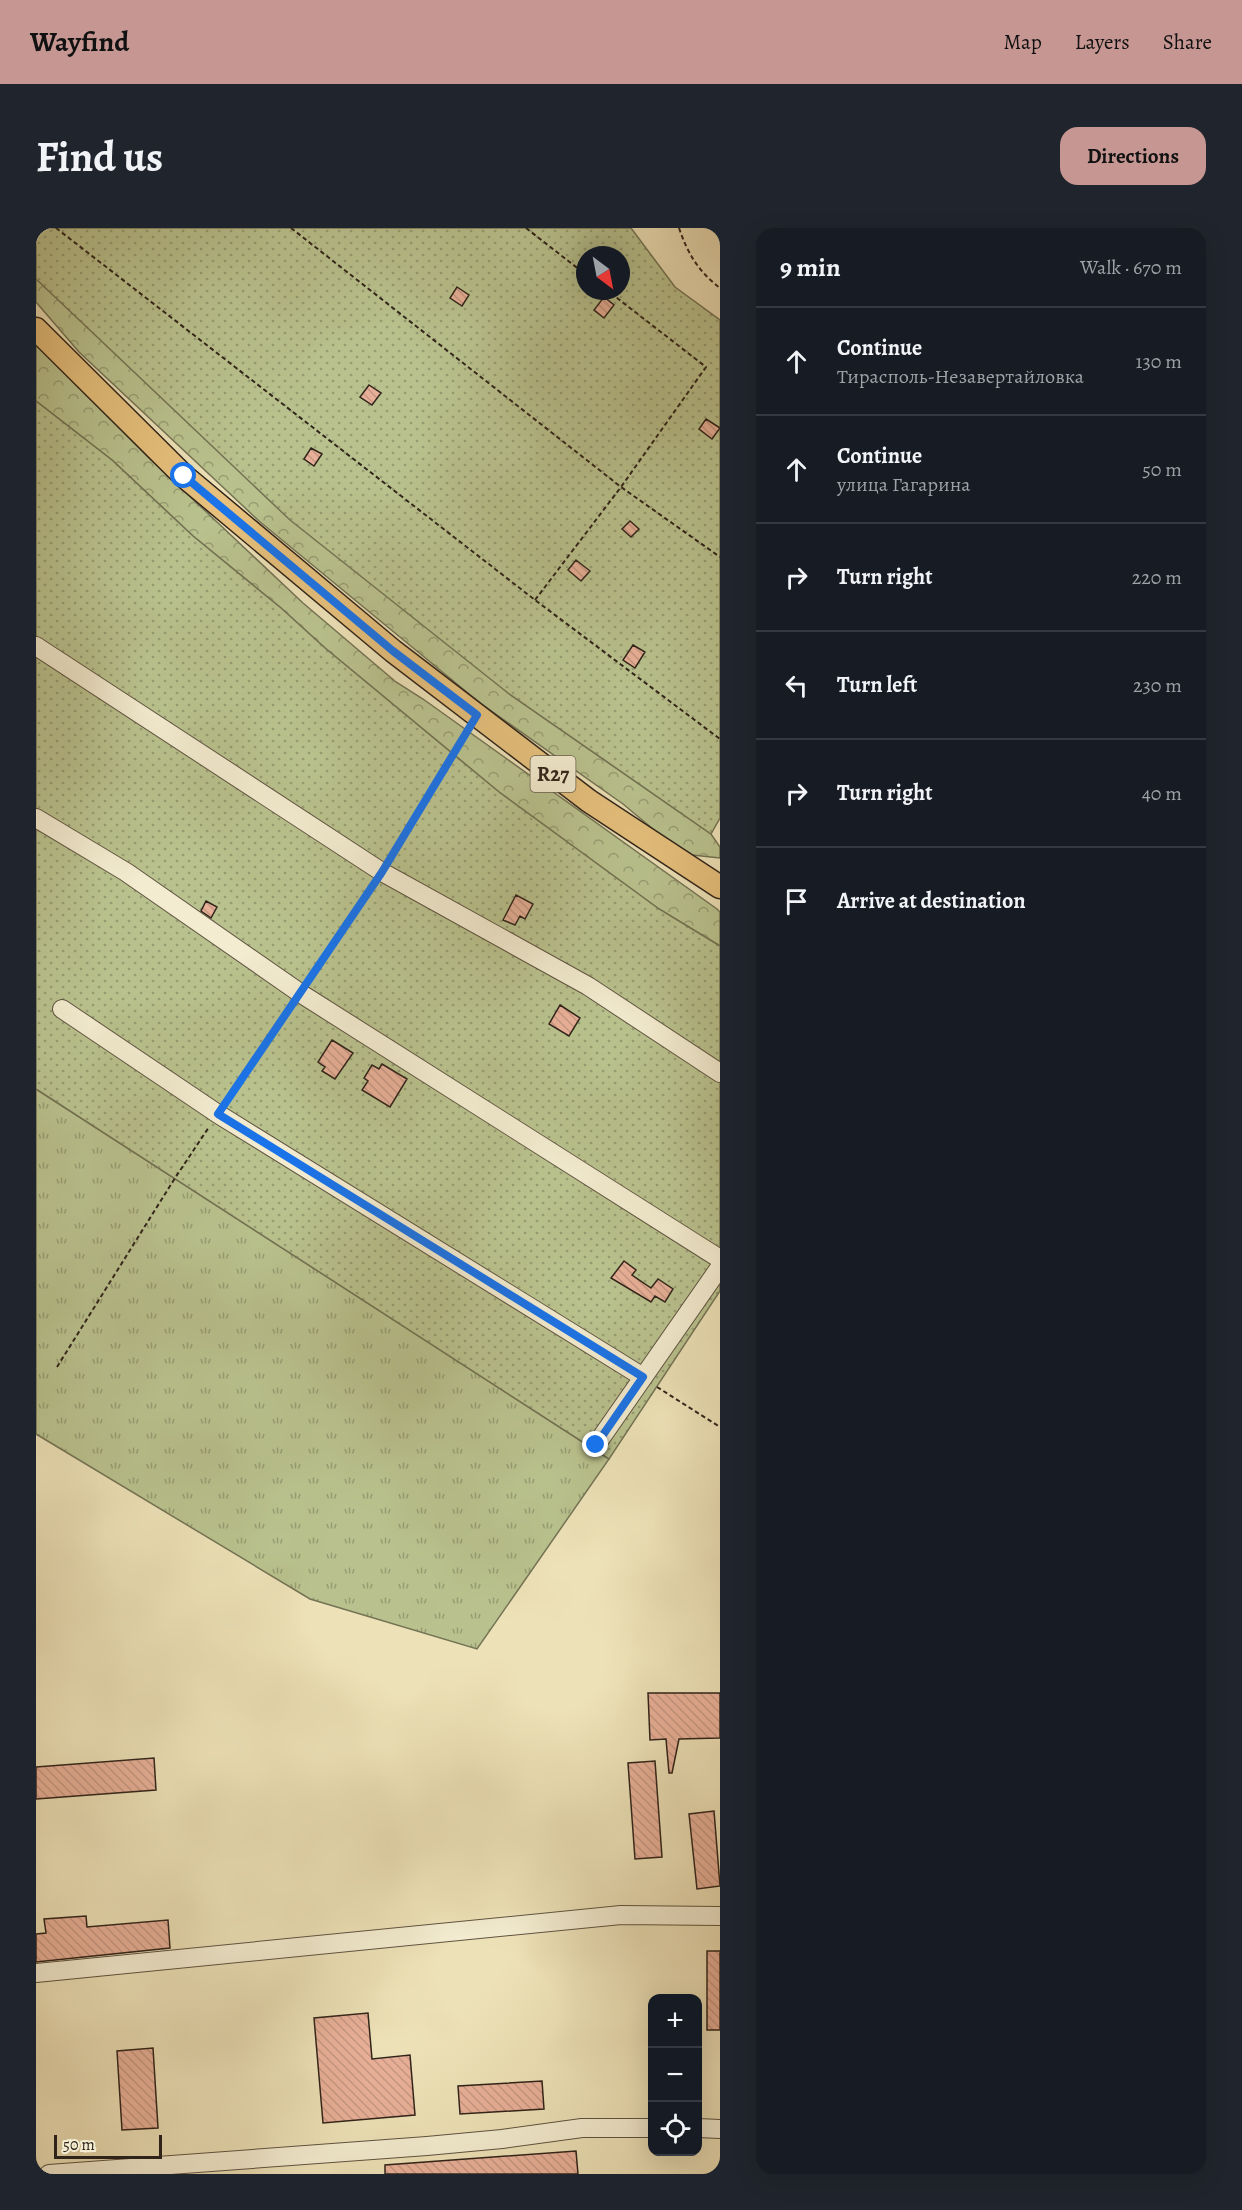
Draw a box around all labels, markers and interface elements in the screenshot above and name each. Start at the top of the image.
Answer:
text: Wayfind [30,23,129,61]
text: Map [1003,28,1042,56]
text: Layers [1075,28,1130,56]
text: Share [1163,28,1212,56]
button: Directions [1060,127,1206,185]
text: Find us [36,128,163,185]
north arrow [576,246,630,300]
text: 9 min [780,250,841,285]
text: Walk · 670 m [1080,254,1182,281]
text: Continue [837,333,922,363]
icon: ahead [780,345,813,378]
text: 130 m [1136,348,1182,375]
text: Тирасполь-Незавертайловка [837,363,1084,390]
text: Continue [837,441,922,471]
icon: ahead [780,453,813,486]
text: 50 m [1142,456,1182,483]
route start [170,462,196,488]
text: улица Гагарина [837,471,971,498]
icon: right [780,561,813,594]
text: Turn right [837,562,933,592]
text: 220 m [1132,564,1182,591]
icon: left [780,669,813,702]
text: Turn left [837,670,917,700]
text: 230 m [1133,672,1182,699]
road number: R27 [530,756,576,792]
icon: right [780,777,813,810]
text: Turn right [837,778,933,808]
text: 40 m [1142,780,1182,807]
icon: arrive [780,885,813,918]
text: Arrive at destination [837,886,1026,916]
route end [582,1431,608,1457]
map controls [648,1994,702,2156]
button: + [648,1994,702,2048]
button: − [648,2048,702,2102]
button: locate [648,2102,702,2156]
scale bar [54,2132,162,2160]
text: 50 m [63,2134,95,2156]

